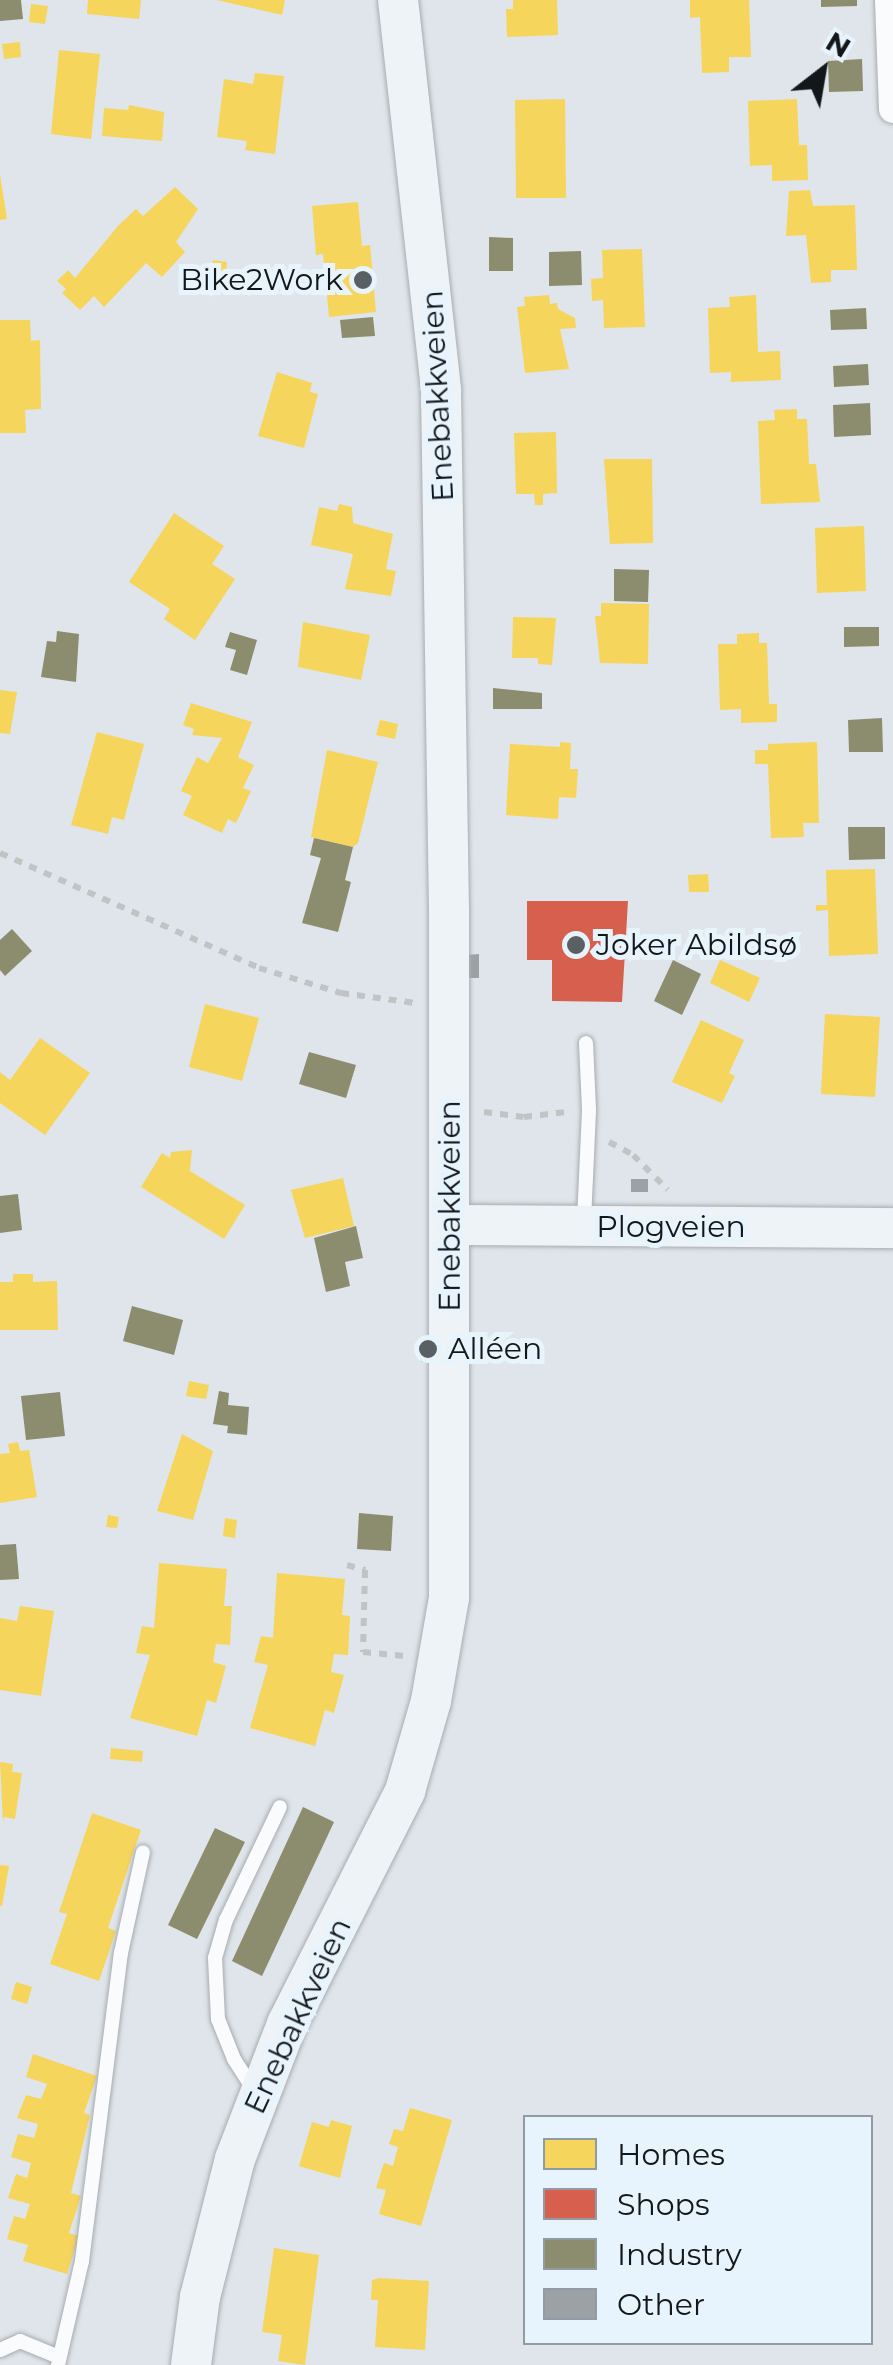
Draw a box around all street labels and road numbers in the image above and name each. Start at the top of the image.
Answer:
street label: Enebakkveien [414,289,462,503]
street label: Enebakkveien [432,1100,468,1312]
street label: Plogveien [596,1209,746,1245]
street label: Enebakkveien [237,1912,359,2120]

